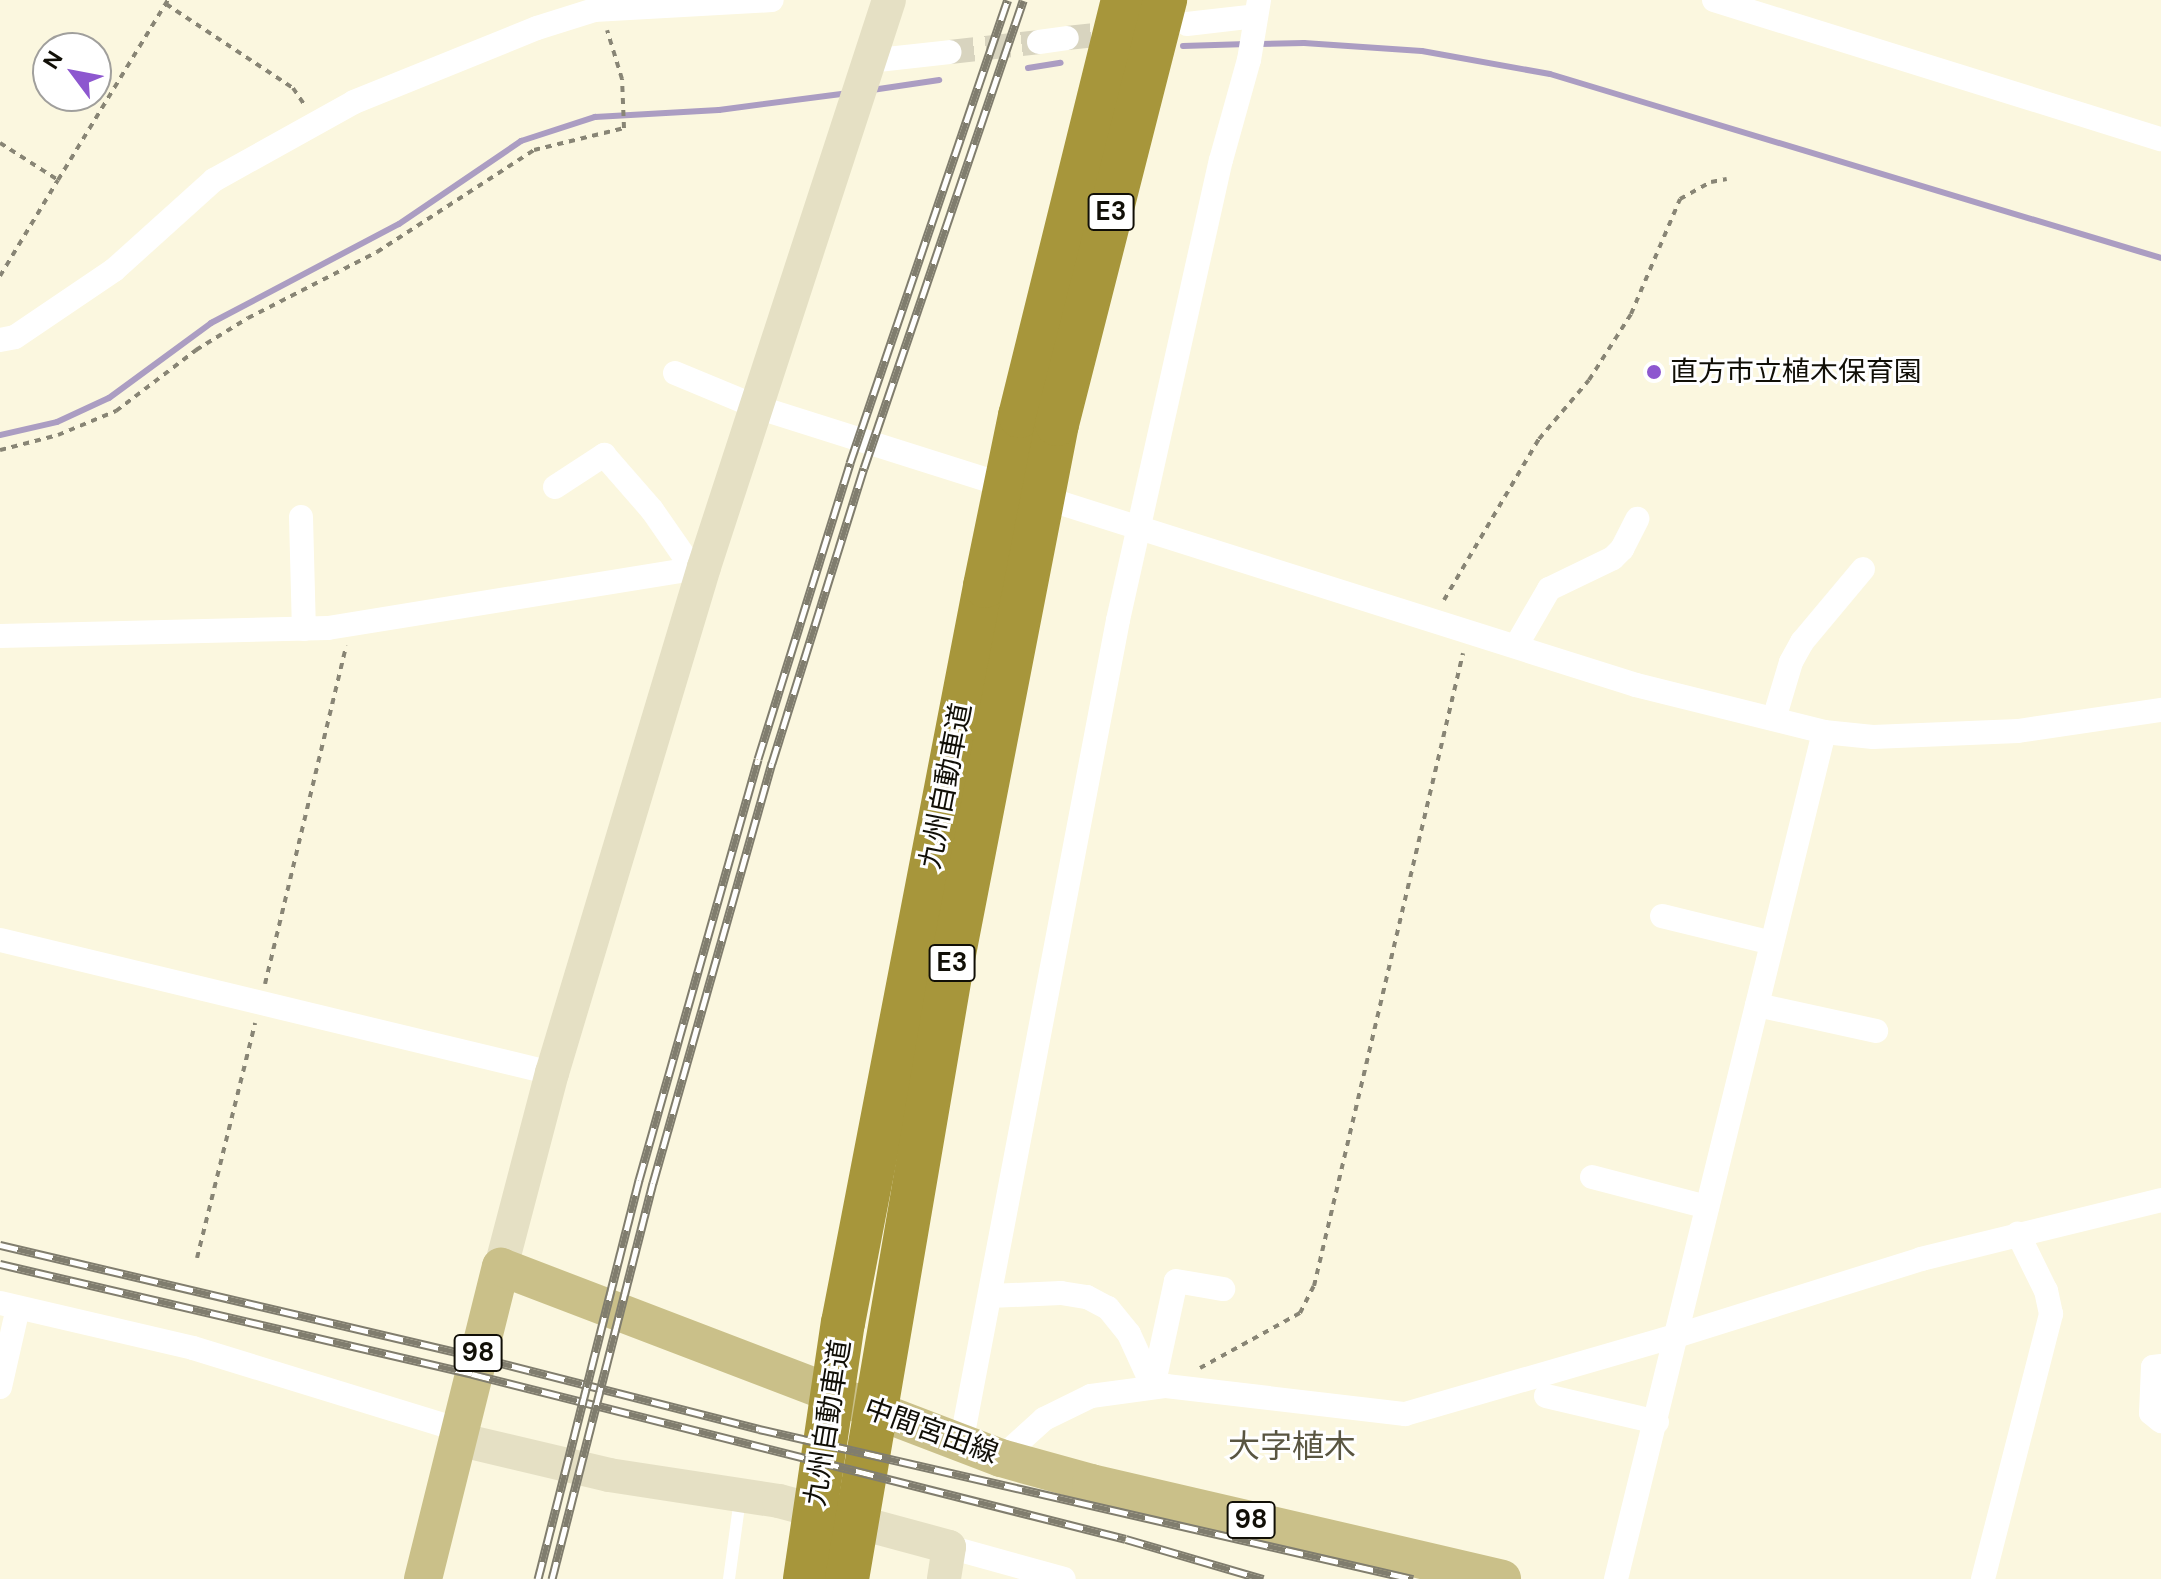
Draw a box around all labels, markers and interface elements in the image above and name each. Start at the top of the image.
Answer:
north arrow [32,32,112,112]
text: N [36,46,69,75]
road number: E3 [1087,190,1135,234]
place label: 直方市立植木保育園 [1670,355,1922,389]
marker: 直方市立植木保育園 [1645,363,1663,381]
street label: 九州自動車道 [913,700,979,872]
road number: E3 [928,941,976,985]
road number: 98 [452,1331,504,1375]
street label: 九州自動車道 [798,1337,858,1509]
street label: 中間宮田線 [859,1391,1003,1471]
district label: 大字植木 [1228,1427,1356,1465]
road number: 98 [1225,1498,1277,1542]

